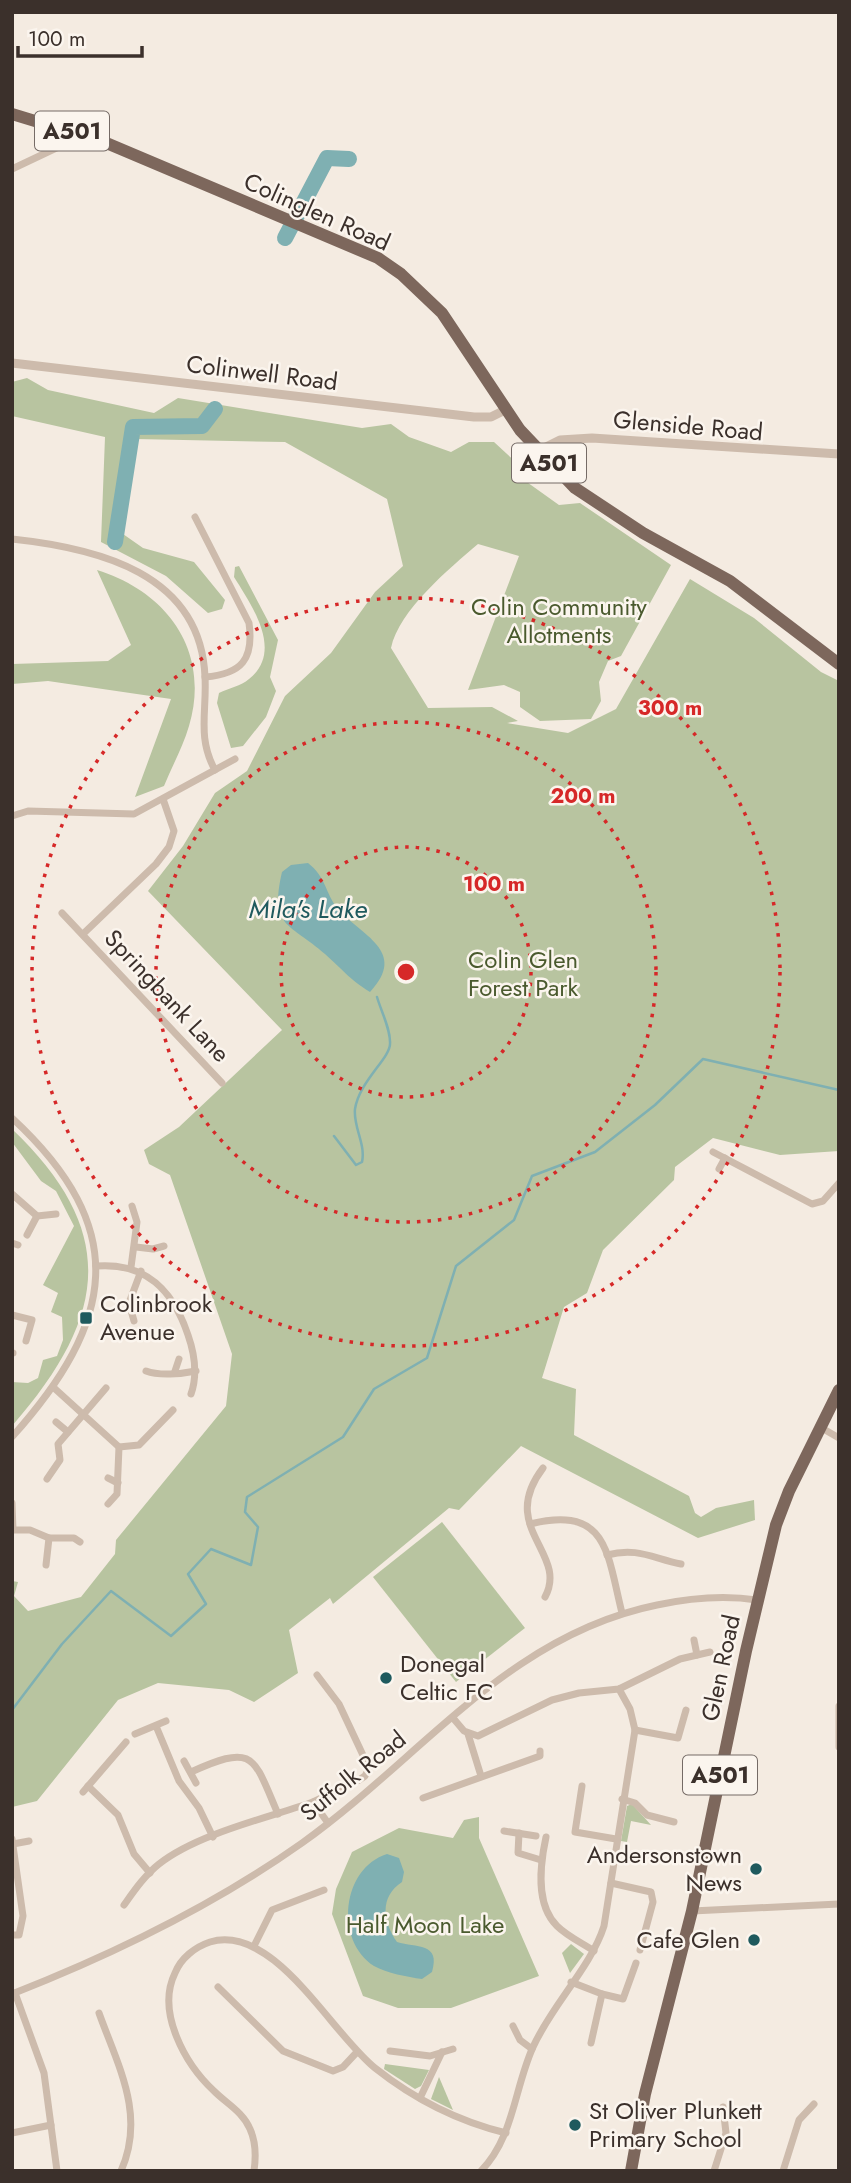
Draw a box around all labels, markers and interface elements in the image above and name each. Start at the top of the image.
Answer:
scale bar [18,14,142,58]
text: 100 m [28,24,85,54]
road number: A501 [35,112,109,150]
street label: Colinglen Road [238,164,396,259]
street label: Colinwell Road [184,346,340,399]
street label: Glenside Road [612,402,764,449]
road number: A501 [512,444,586,482]
park label: Colin Community Allotments [471,589,647,652]
text: 300 m [638,693,702,723]
text: 200 m [550,781,616,811]
text: 100 m [463,869,525,899]
water label: Mila's Lake [249,890,367,928]
street label: Springbank Lane [96,921,238,1070]
park label: Colin Glen Forest Park [468,942,578,1005]
centre of rings [394,960,418,984]
place label: Colinbrook Avenue [100,1286,213,1349]
marker: Colinbrook Avenue [78,1310,94,1326]
street label: Glen Road [692,1611,749,1724]
place label: Donegal Celtic FC [400,1646,493,1709]
marker: Donegal Celtic FC [378,1670,394,1686]
street label: Suffolk Road [292,1722,413,1829]
road number: A501 [683,1756,757,1795]
place label: Andersonstown News [587,1837,742,1900]
marker: Andersonstown News [748,1861,764,1877]
park label: Half Moon Lake [346,1907,504,1942]
place label: Cafe Glen [637,1922,740,1957]
marker: Cafe Glen [746,1932,762,1948]
place label: St Oliver Plunkett Primary School [589,2093,762,2156]
marker: St Oliver Plunkett Primary School [567,2117,583,2133]

